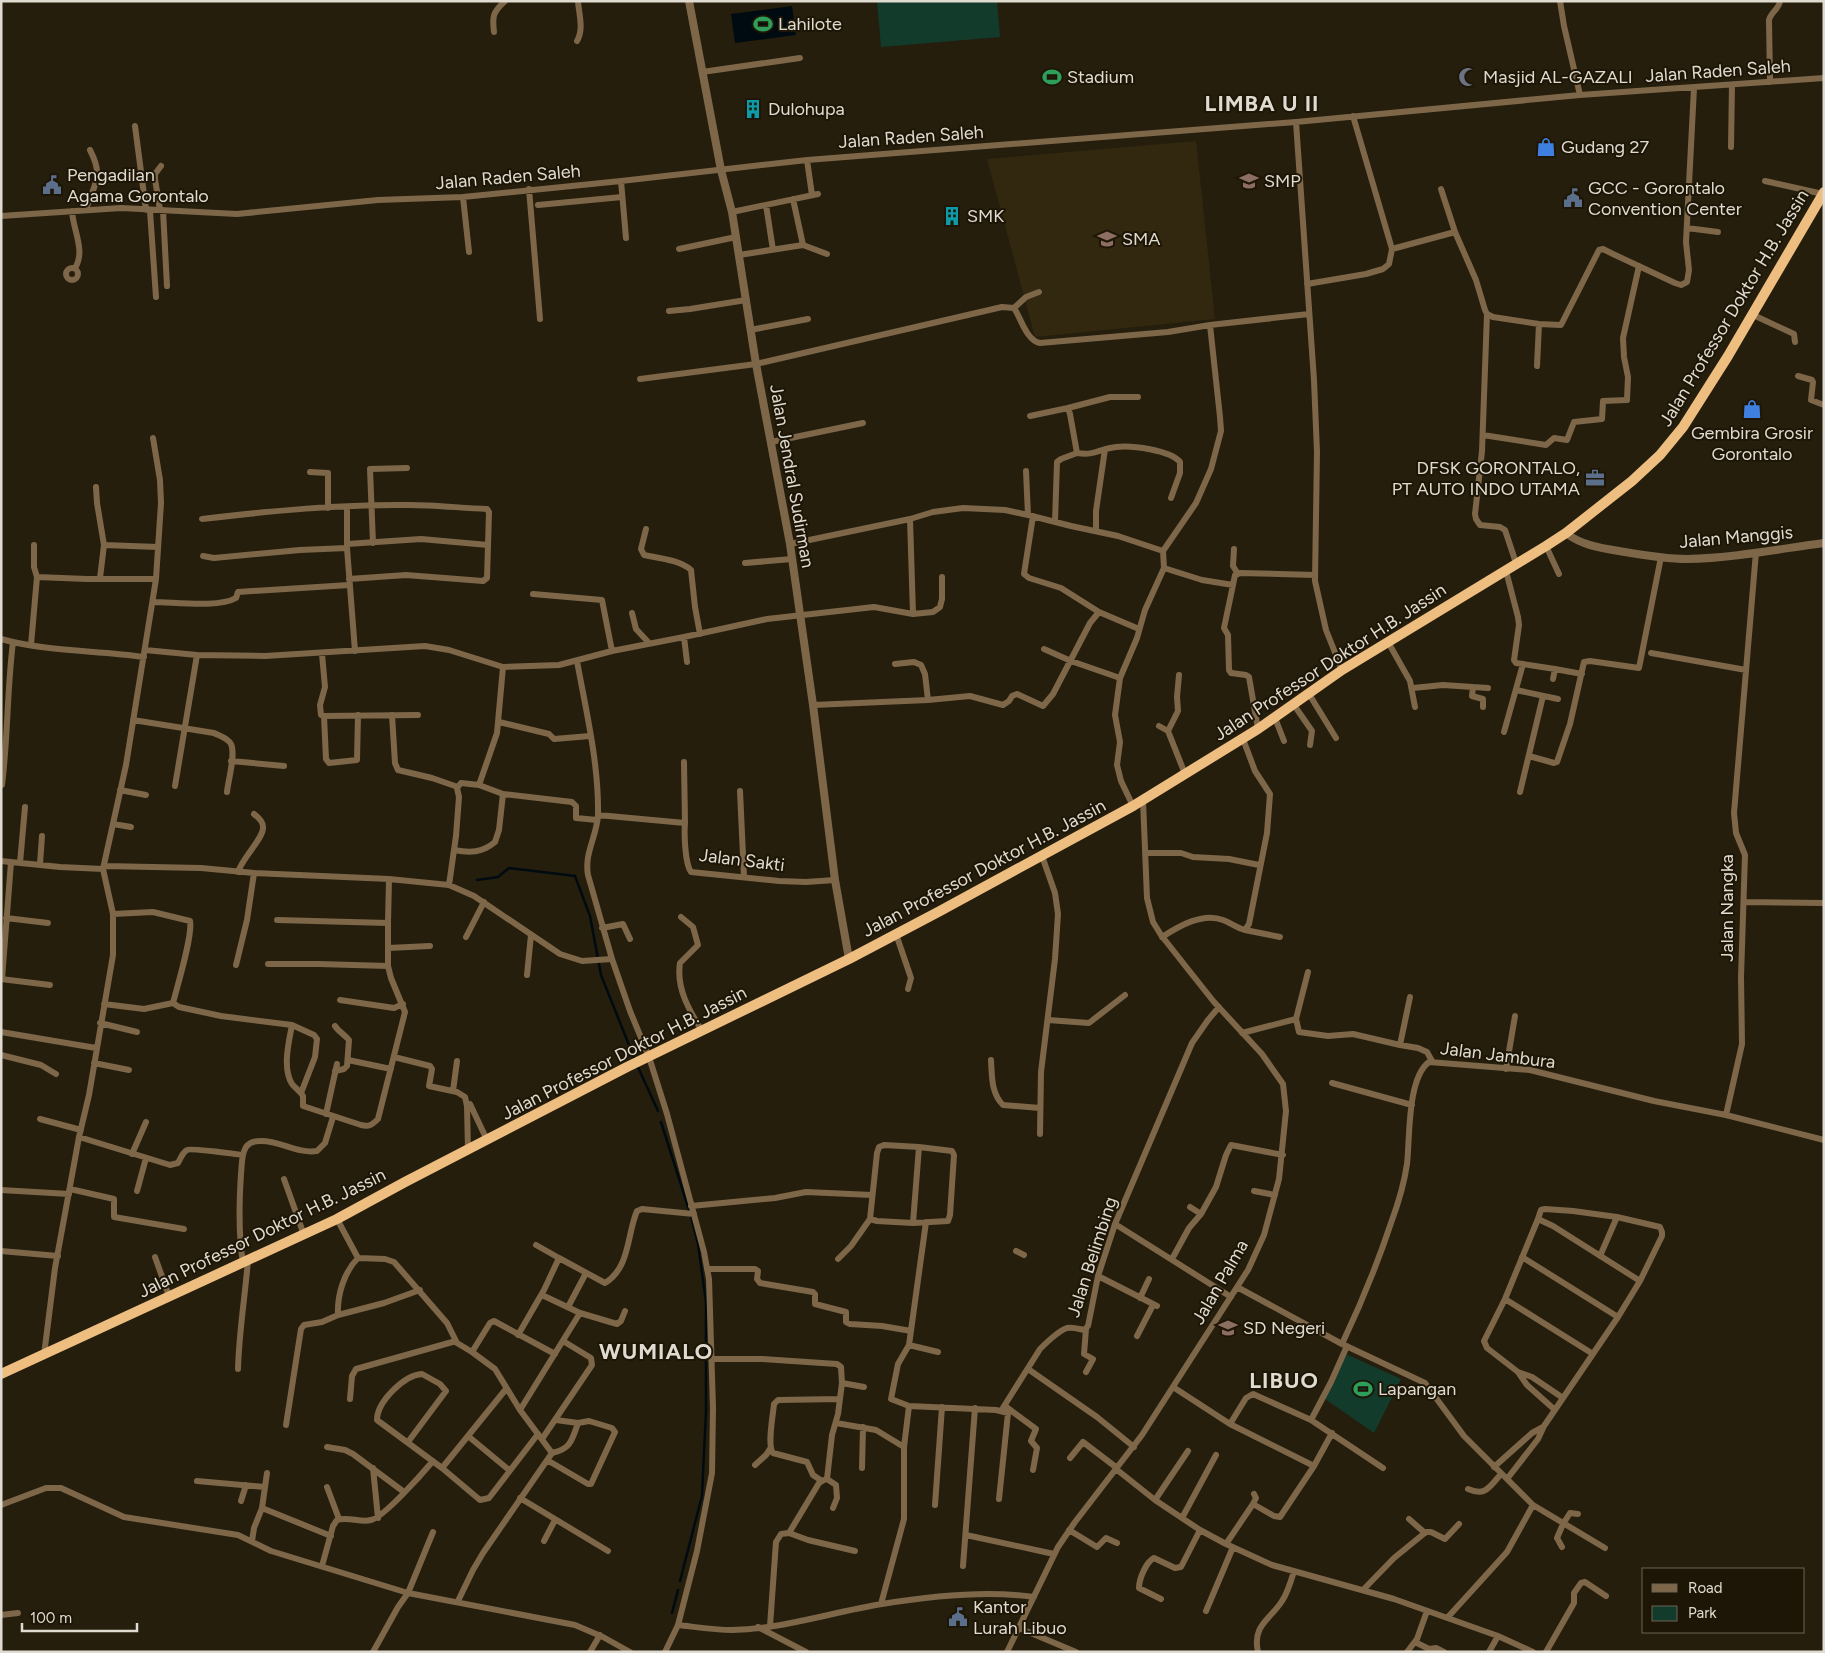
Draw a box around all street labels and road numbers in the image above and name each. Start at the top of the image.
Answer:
street label: Jalan Raden Saleh [1645,55,1791,87]
street label: Jalan Raden Saleh [838,121,984,153]
street label: Jalan Raden Saleh [435,160,581,194]
street label: Jalan Professor Doktor H.B. Jassin [1654,186,1814,430]
street label: Jalan Jendral Sudirman [765,383,819,569]
street label: Jalan Manggis [1678,521,1794,553]
street label: Jalan Professor Doktor H.B. Jassin [1210,579,1450,745]
street label: Jalan Professor Doktor H.B. Jassin [859,794,1109,942]
street label: Jalan Sakti [698,844,786,876]
street label: Jalan Nangka [1716,854,1738,962]
street label: Jalan Professor Doktor H.B. Jassin [498,981,750,1125]
street label: Jalan Jambura [1439,1037,1557,1073]
street label: Jalan Professor Doktor H.B. Jassin [135,1163,389,1303]
street label: Jalan Belimbing [1062,1194,1122,1320]
street label: Jalan Palma [1187,1236,1253,1328]

